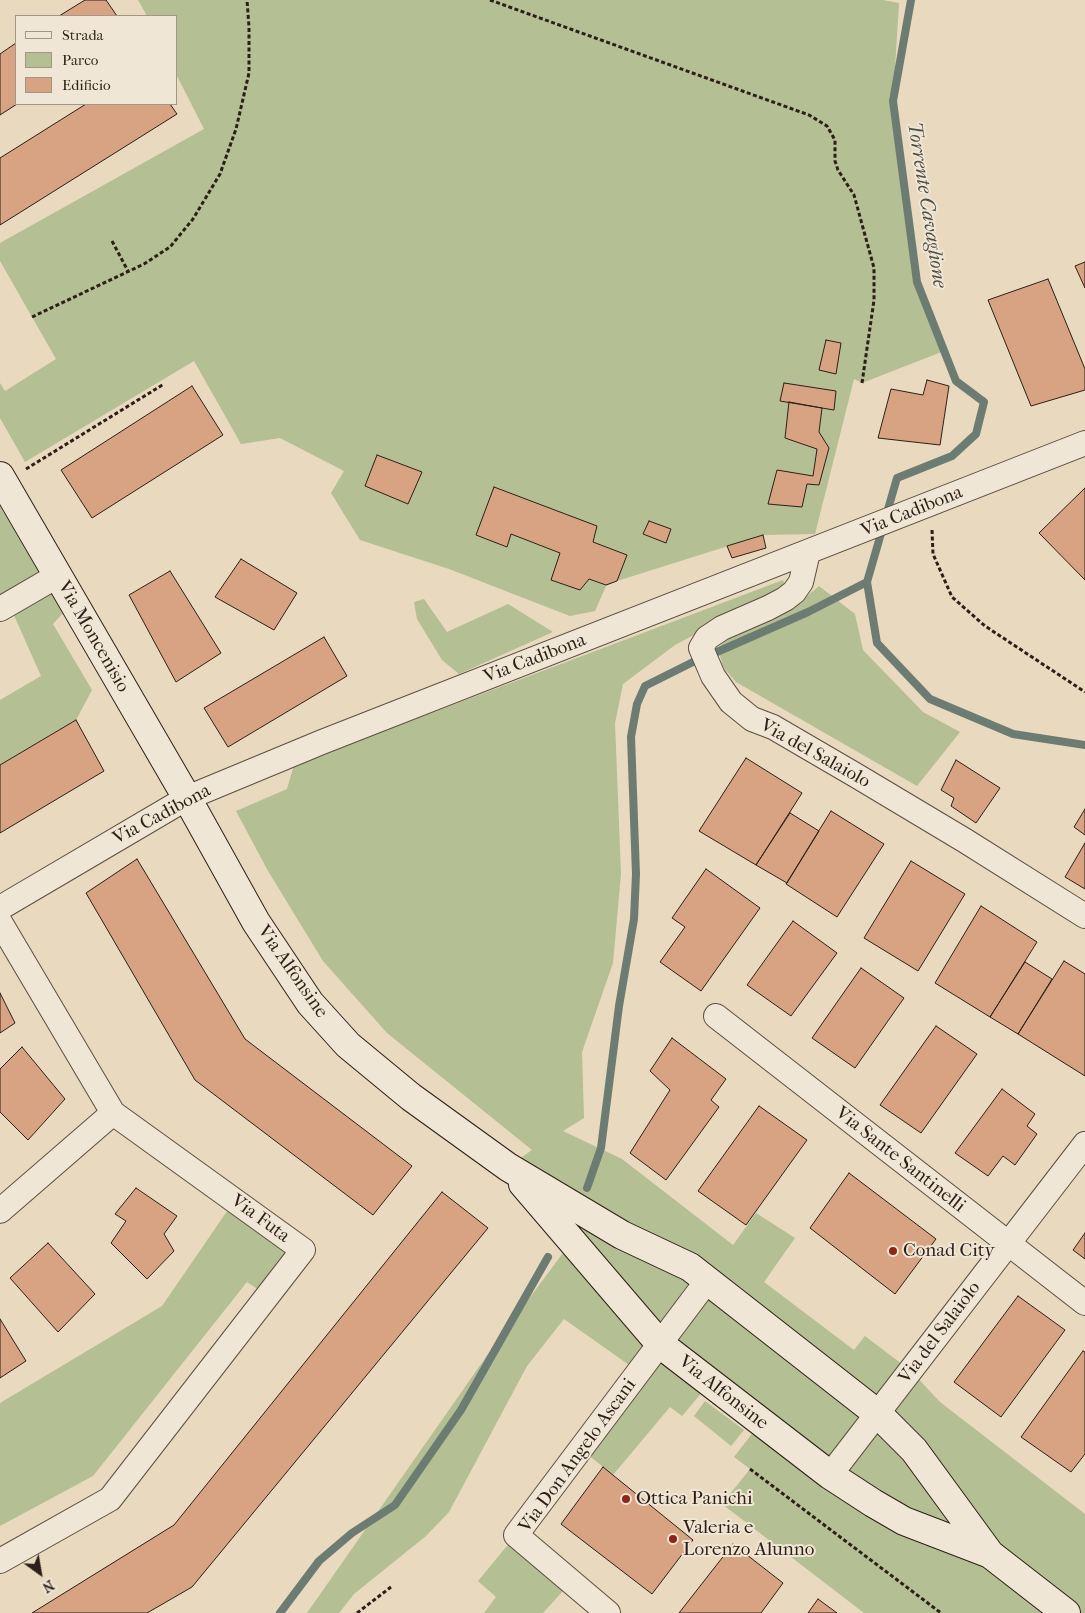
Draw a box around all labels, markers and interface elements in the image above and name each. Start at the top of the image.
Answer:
legend [15,15,178,105]
text: Strada [62,26,104,44]
text: Parco [62,51,98,69]
text: Edificio [62,76,111,94]
water label: Torrente Cavaglione [901,120,951,290]
street label: Via Cadibona [858,481,966,543]
street label: Via Moncenisio [52,577,134,697]
street label: Via Cadibona [481,629,589,689]
street label: Via del Salaiolo [756,714,874,794]
street label: Via Cadibona [109,780,215,850]
street label: Via Alfonsine [252,921,332,1023]
street label: Via Sante Santinelli [830,1102,970,1218]
street label: Via Futa [226,1190,294,1248]
place label: Conad City [903,1240,995,1262]
marker: Conad City [887,1245,899,1257]
street label: Via del Salaiolo [894,1277,986,1389]
street label: Via Alfonsine [674,1351,772,1435]
street label: Via Don Angelo Ascani [514,1375,642,1537]
place label: Ottica Panichi [636,1488,752,1510]
marker: Ottica Panichi [620,1493,632,1505]
place label: Valeria e Lorenzo Alunno [683,1517,814,1561]
marker: Valeria e Lorenzo Alunno [667,1533,679,1545]
north arrow [15,1548,65,1598]
text: N [39,1576,57,1596]

